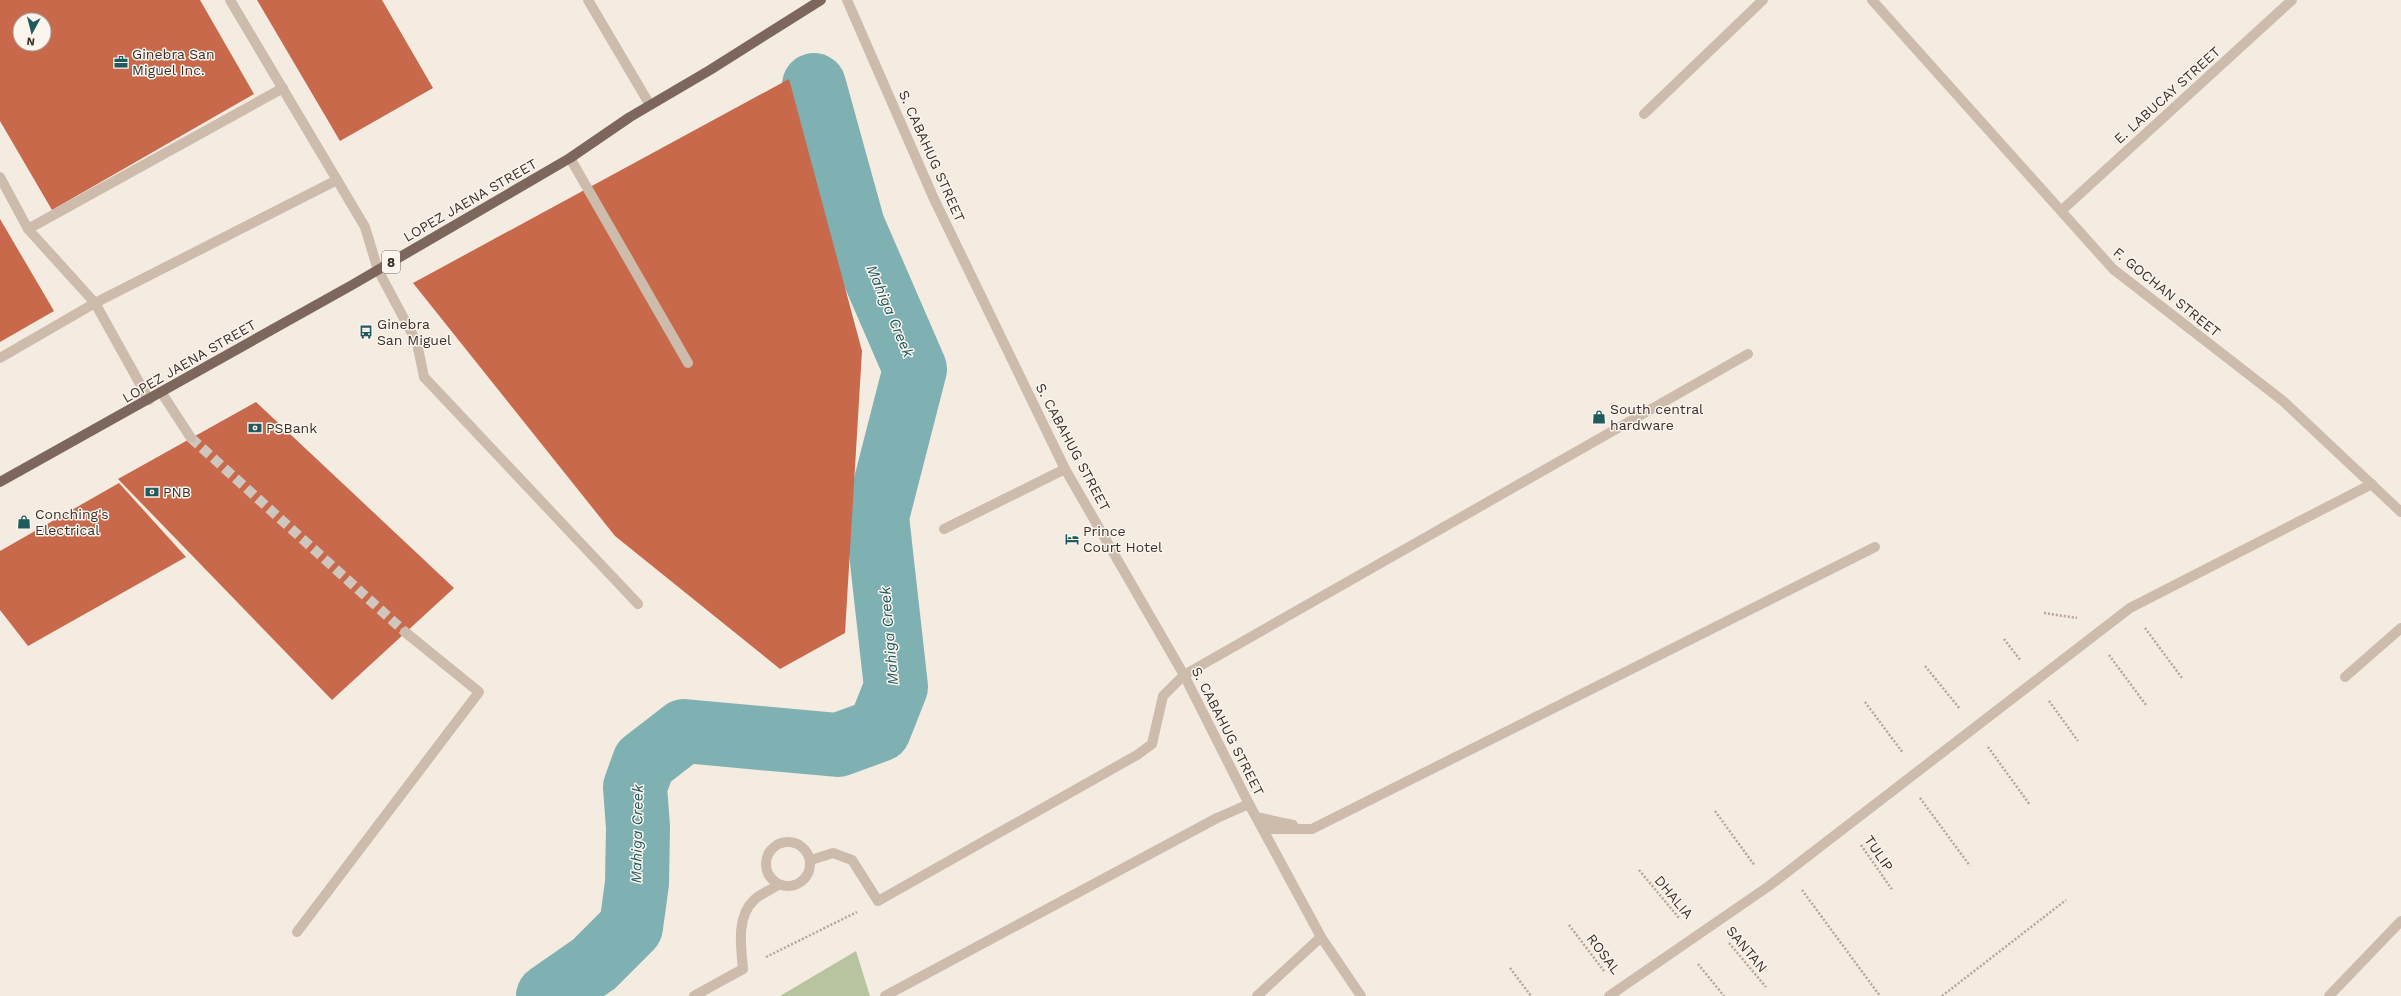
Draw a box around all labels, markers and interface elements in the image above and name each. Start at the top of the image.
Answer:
north arrow [12,12,52,52]
text: N [26,34,36,48]
street label: E. LABUCAY STREET [2111,43,2224,147]
place label: Ginebra San Miguel Inc. [132,46,215,78]
office icon: Ginebra San Miguel Inc. [113,54,129,70]
street label: S. CABAHUG STREET [896,88,968,225]
street label: LOPEZ JAENA STREET [400,155,540,245]
street label: F. GOCHAN STREET [2110,244,2224,340]
road number: 8 [382,251,400,273]
water label: Mahiga Creek [862,262,918,361]
street label: LOPEZ JAENA STREET [119,316,259,406]
place label: Ginebra San Miguel [377,316,452,348]
bus stop icon: Ginebra San Miguel [358,324,374,340]
street label: S. CABAHUG STREET [1033,380,1114,514]
place label: South central hardware [1610,401,1704,433]
shop icon: South central hardware [1591,409,1607,425]
bank icon: PSBank [247,420,263,436]
place label: PSBank [266,420,317,436]
bank icon: PNB [144,484,160,500]
place label: PNB [163,484,191,500]
place label: Conching's Electrical [35,506,109,538]
shop icon: Conching's Electrical [16,514,32,530]
place label: Prince Court Hotel [1083,523,1163,555]
hotel icon: Prince Court Hotel [1064,531,1080,547]
water label: Mahiga Creek [876,585,902,686]
street label: S. CABAHUG STREET [1189,664,1268,799]
water label: Mahiga Creek [627,784,647,884]
street label: TULIP [1861,832,1897,874]
street label: DHALIA [1651,872,1697,922]
street label: SANTAN [1723,923,1771,975]
street label: ROSAL [1584,931,1624,977]

